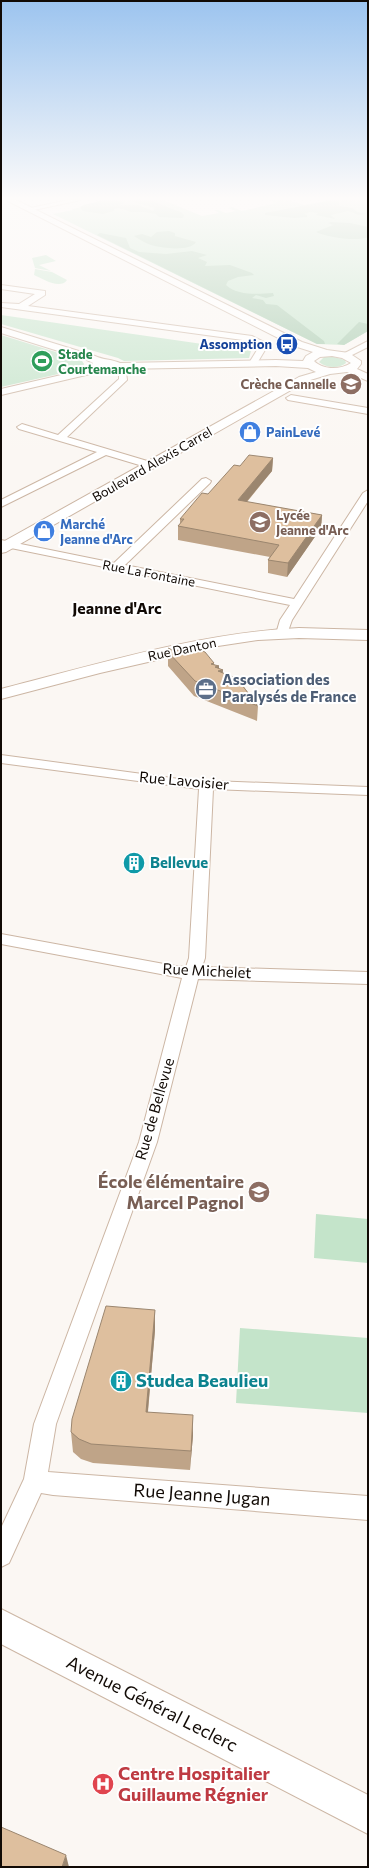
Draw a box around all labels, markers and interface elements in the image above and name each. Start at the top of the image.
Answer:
bus stop icon: Assomption [274,331,300,357]
place label: Assomption [199,336,272,352]
place label: Stade Courtemanche [58,346,146,377]
sports icon: Stade Courtemanche [29,348,55,374]
school or university icon: Crèche Cannelle [338,371,364,397]
place label: Crèche Cannelle [240,376,336,392]
shop icon: PainLevé [237,419,263,445]
street label: Boulevard Alexis Carrel [89,423,215,505]
place label: PainLevé [266,424,320,440]
place label: Lycée Jeanne d'Arc [276,507,349,538]
school or university icon: Lycée Jeanne d'Arc [247,509,273,535]
place label: Marché Jeanne d'Arc [60,516,133,547]
shop icon: Marché Jeanne d'Arc [31,518,57,544]
street label: Rue La Fontaine [101,556,197,590]
district label: Jeanne d'Arc [72,598,162,617]
street label: Rue Danton [146,634,218,664]
place label: Association des Paralysés de France [222,670,356,705]
office icon: Association des Paralysés de France [193,676,219,702]
street label: Rue Lavoisier [138,767,230,793]
building icon: Bellevue [121,850,147,876]
place label: Bellevue [150,853,208,871]
street label: Rue Michelet [162,959,252,981]
street label: Rue de Bellevue [131,1055,177,1162]
place label: École élémentaire Marcel Pagnol [98,1170,244,1213]
school or university icon: École élémentaire Marcel Pagnol [246,1179,272,1205]
building icon: Studea Beaulieu [108,1368,134,1394]
place label: Studea Beaulieu [136,1369,268,1391]
street label: Rue Jeanne Jugan [133,1478,271,1510]
street label: Avenue Général Leclerc [63,1650,242,1756]
place label: Centre Hospitalier Guillaume Régnier [118,1762,271,1805]
hospital icon: Centre Hospitalier Guillaume Régnier [90,1771,116,1797]

